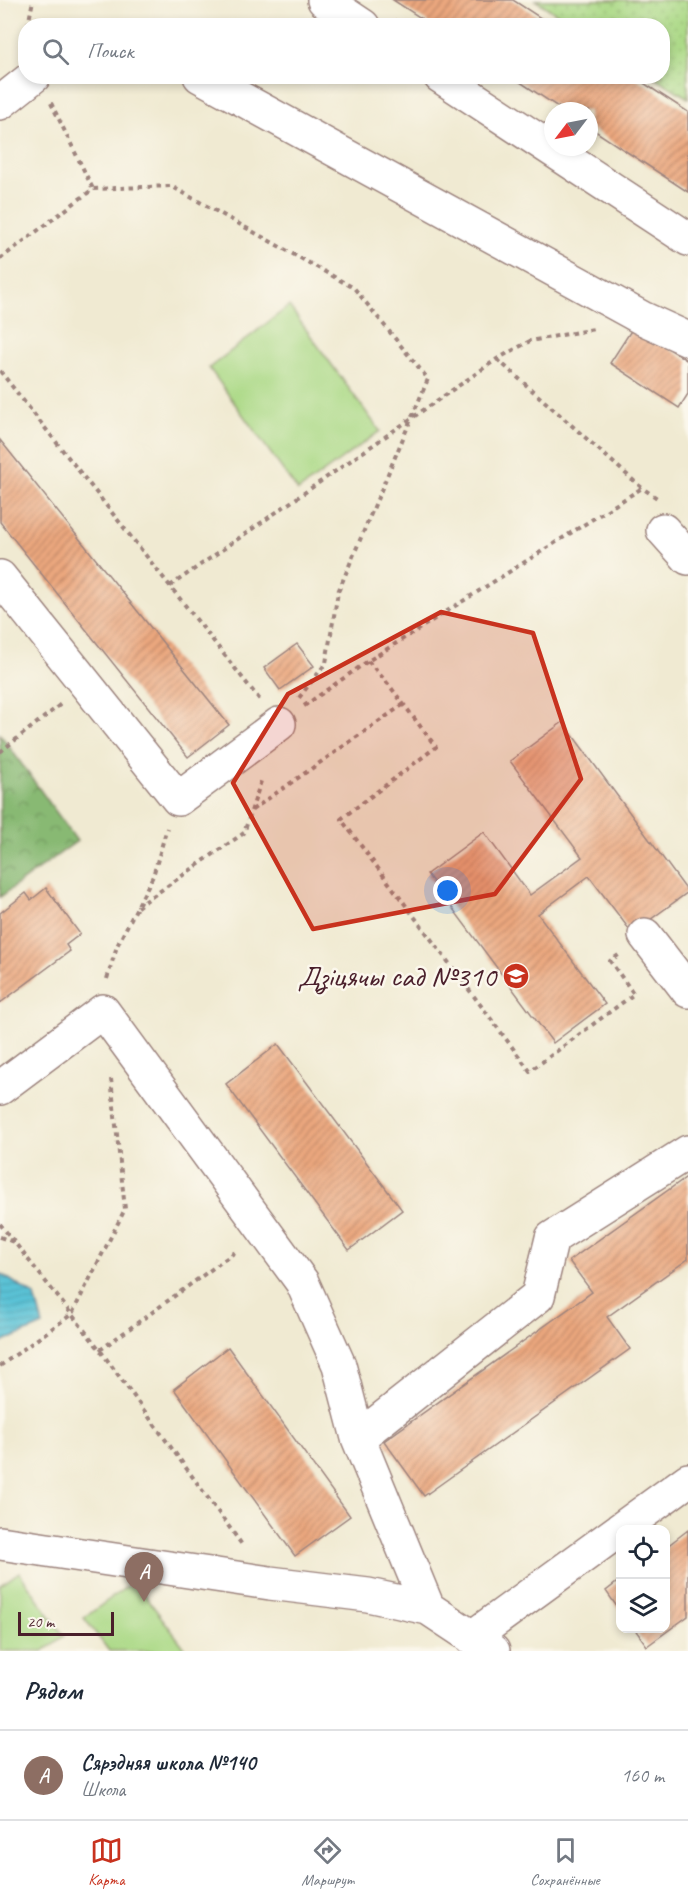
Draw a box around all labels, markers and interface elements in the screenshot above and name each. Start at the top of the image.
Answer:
search box [18,18,670,84]
icon: search [39,35,72,68]
text: Поиск [87,37,133,65]
north arrow [544,102,598,156]
your location [433,876,462,905]
place label: Дзіцячы сад №310 [298,957,498,995]
school or university icon: Дзіцячы сад №310 [501,961,531,991]
map controls [616,1525,670,1633]
button: locate [616,1525,670,1579]
pin: A [124,1552,164,1602]
button: layers [616,1579,670,1633]
scale bar [18,1609,114,1636]
text: 20 m [27,1612,54,1632]
text: Рядом [24,1674,82,1707]
text: Сярэдняя школа №140 [81,1749,256,1777]
text: A [38,1763,49,1788]
text: 160 m [621,1763,664,1788]
text: Школа [81,1777,125,1802]
tab: Карта [88,1834,125,1890]
tab: Маршрут [301,1834,354,1890]
tab: Сохранённые [530,1834,600,1890]

